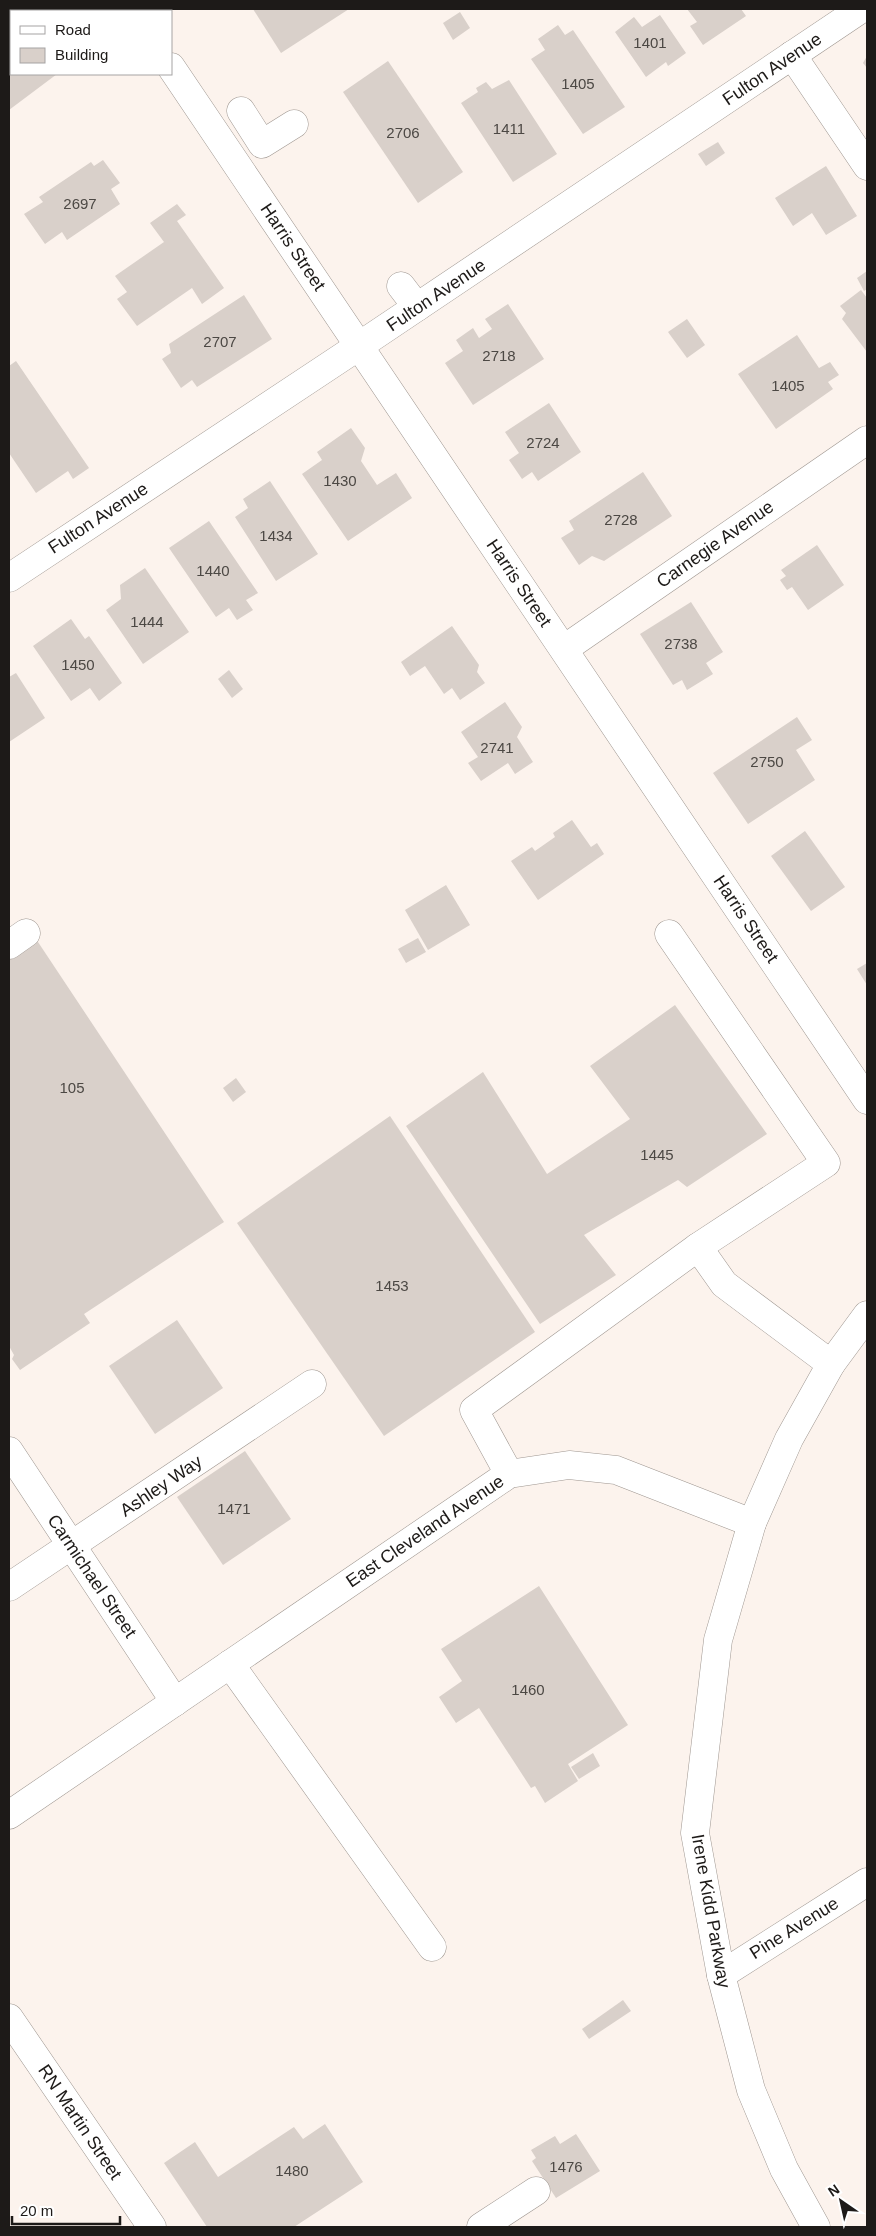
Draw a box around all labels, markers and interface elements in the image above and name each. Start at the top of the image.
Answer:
legend [10,10,172,75]
text: Road [55,21,91,38]
street label: Fulton Avenue [719,29,825,109]
house number: 1401 [633,34,667,51]
text: Building [55,46,108,63]
house number: 1405 [561,75,595,92]
house number: 1411 [493,120,525,137]
house number: 2706 [386,124,420,141]
house number: 2697 [63,195,97,212]
street label: Harris Street [256,200,330,294]
street label: Fulton Avenue [383,255,489,335]
house number: 2707 [203,333,237,350]
house number: 2718 [482,347,516,364]
house number: 1405 [771,377,805,394]
house number: 2724 [526,434,560,451]
house number: 1430 [323,472,357,489]
street label: Fulton Avenue [44,478,152,558]
street label: Carnegie Avenue [653,496,777,592]
house number: 2728 [604,511,638,528]
house number: 1434 [259,527,293,544]
street label: Harris Street [482,536,556,630]
house number: 1440 [196,562,230,579]
house number: 1444 [130,613,164,630]
house number: 2738 [664,635,698,652]
house number: 1450 [61,656,95,673]
house number: 2741 [480,739,514,756]
house number: 2750 [750,753,784,770]
street label: Harris Street [709,872,783,966]
house number: 105 [59,1079,85,1096]
house number: 1445 [640,1146,674,1163]
house number: 1453 [375,1277,409,1294]
street label: Ashley Way [116,1451,206,1521]
street label: East Cleveland Avenue [342,1471,508,1591]
house number: 1471 [217,1500,251,1517]
street label: Carmichael Street [43,1511,141,1641]
house number: 1460 [511,1681,545,1698]
street label: Irene Kidd Parkway [688,1832,734,1990]
street label: Pine Avenue [746,1893,842,1963]
street label: RN Martin Street [34,2061,126,2183]
house number: 1476 [549,2158,583,2175]
house number: 1480 [275,2162,309,2179]
north arrow [816,2176,866,2226]
text: N [825,2181,842,2200]
scale bar [12,2194,120,2226]
text: 20 m [20,2202,53,2219]

